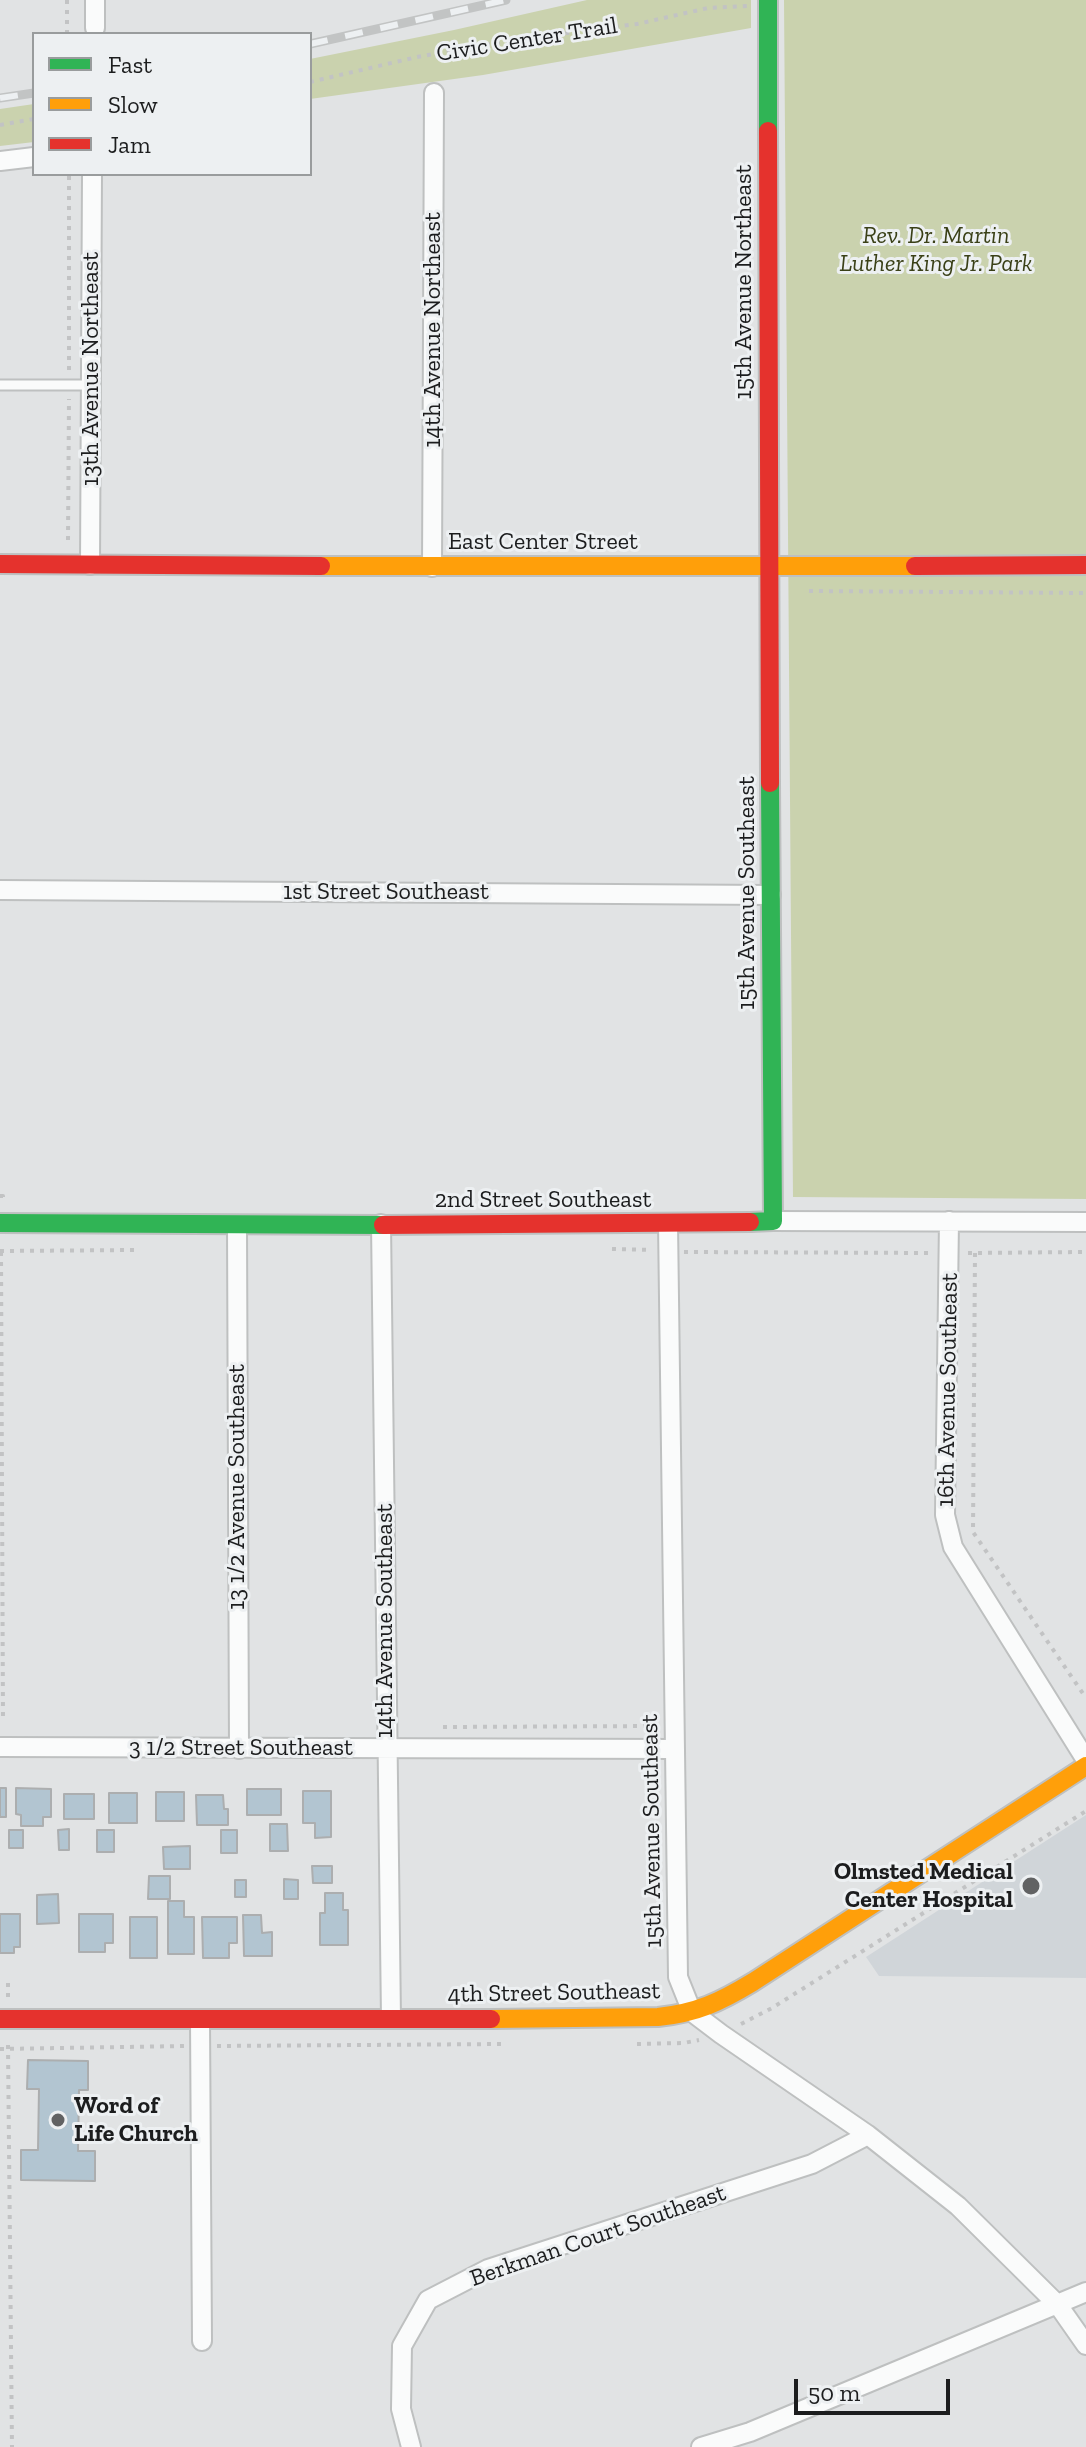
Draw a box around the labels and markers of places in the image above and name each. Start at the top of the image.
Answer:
place label: Olmsted Medical Center Hospital [834,1858,1013,1914]
marker: Olmsted Medical Center Hospital [1020,1875,1042,1897]
place label: Word of Life Church [74,2092,198,2148]
marker: Word of Life Church [49,2111,67,2129]

